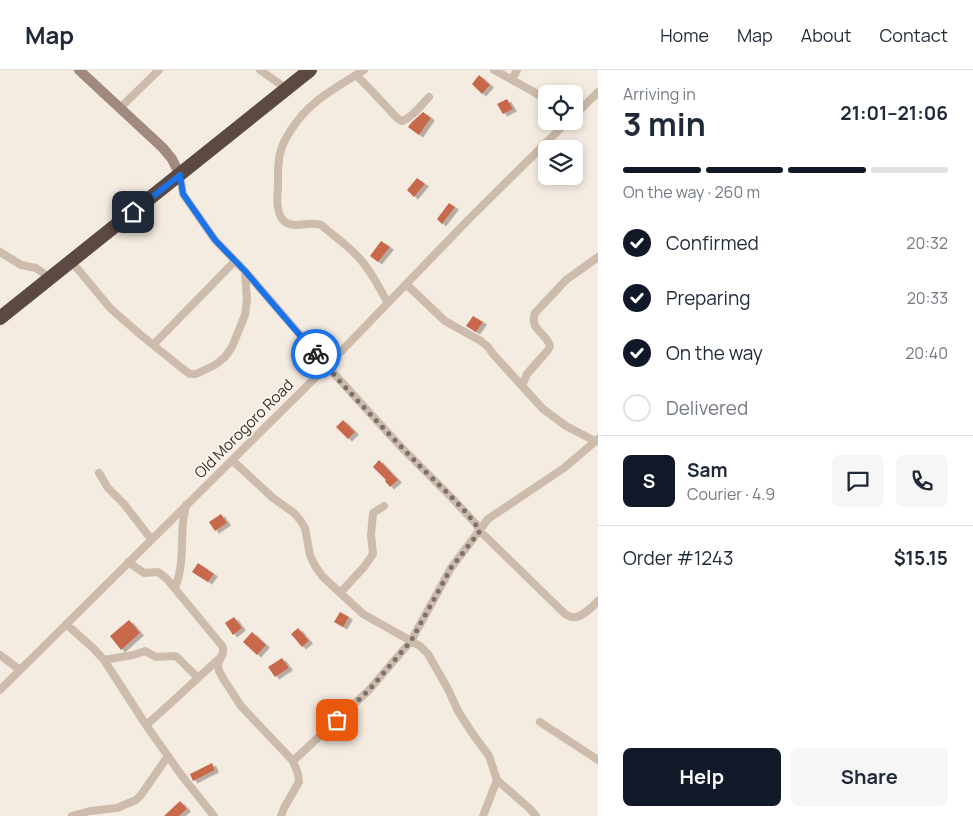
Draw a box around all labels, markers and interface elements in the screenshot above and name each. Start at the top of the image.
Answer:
text: Map [25,18,74,51]
text: Home [660,23,709,47]
text: Map [737,23,773,47]
text: About [801,23,851,47]
text: Contact [879,23,948,47]
text: Arriving in [623,83,696,105]
map controls [538,85,583,185]
button: locate [538,85,583,130]
text: 21:01–21:06 [840,100,948,126]
text: 3 min [623,102,706,146]
button: layers [538,140,583,185]
text: On the way · 260 m [623,181,760,203]
pin [112,191,154,233]
icon: home [119,198,147,226]
icon: check [623,229,651,257]
text: Confirmed [666,230,759,256]
text: 20:32 [906,232,948,254]
icon: check [623,284,651,312]
text: Preparing [666,285,751,311]
text: 20:33 [907,287,948,309]
courier [291,329,341,379]
icon: check [623,339,651,367]
icon: bike [302,340,330,368]
text: On the way [666,340,763,366]
text: 20:40 [905,342,948,364]
street label: Old Morogoro Road [189,374,298,483]
text: Delivered [666,395,748,421]
button: chat [832,455,884,507]
button: phone [896,455,948,507]
text: Sam [687,457,728,483]
text: S [643,468,655,494]
text: Courier · 4.9 [687,483,775,505]
text: Order #1243 [623,545,733,571]
text: $15.15 [894,545,948,571]
pin [316,699,358,741]
icon: bag [323,706,351,734]
button: Help [623,748,781,806]
button: Share [791,748,948,806]

